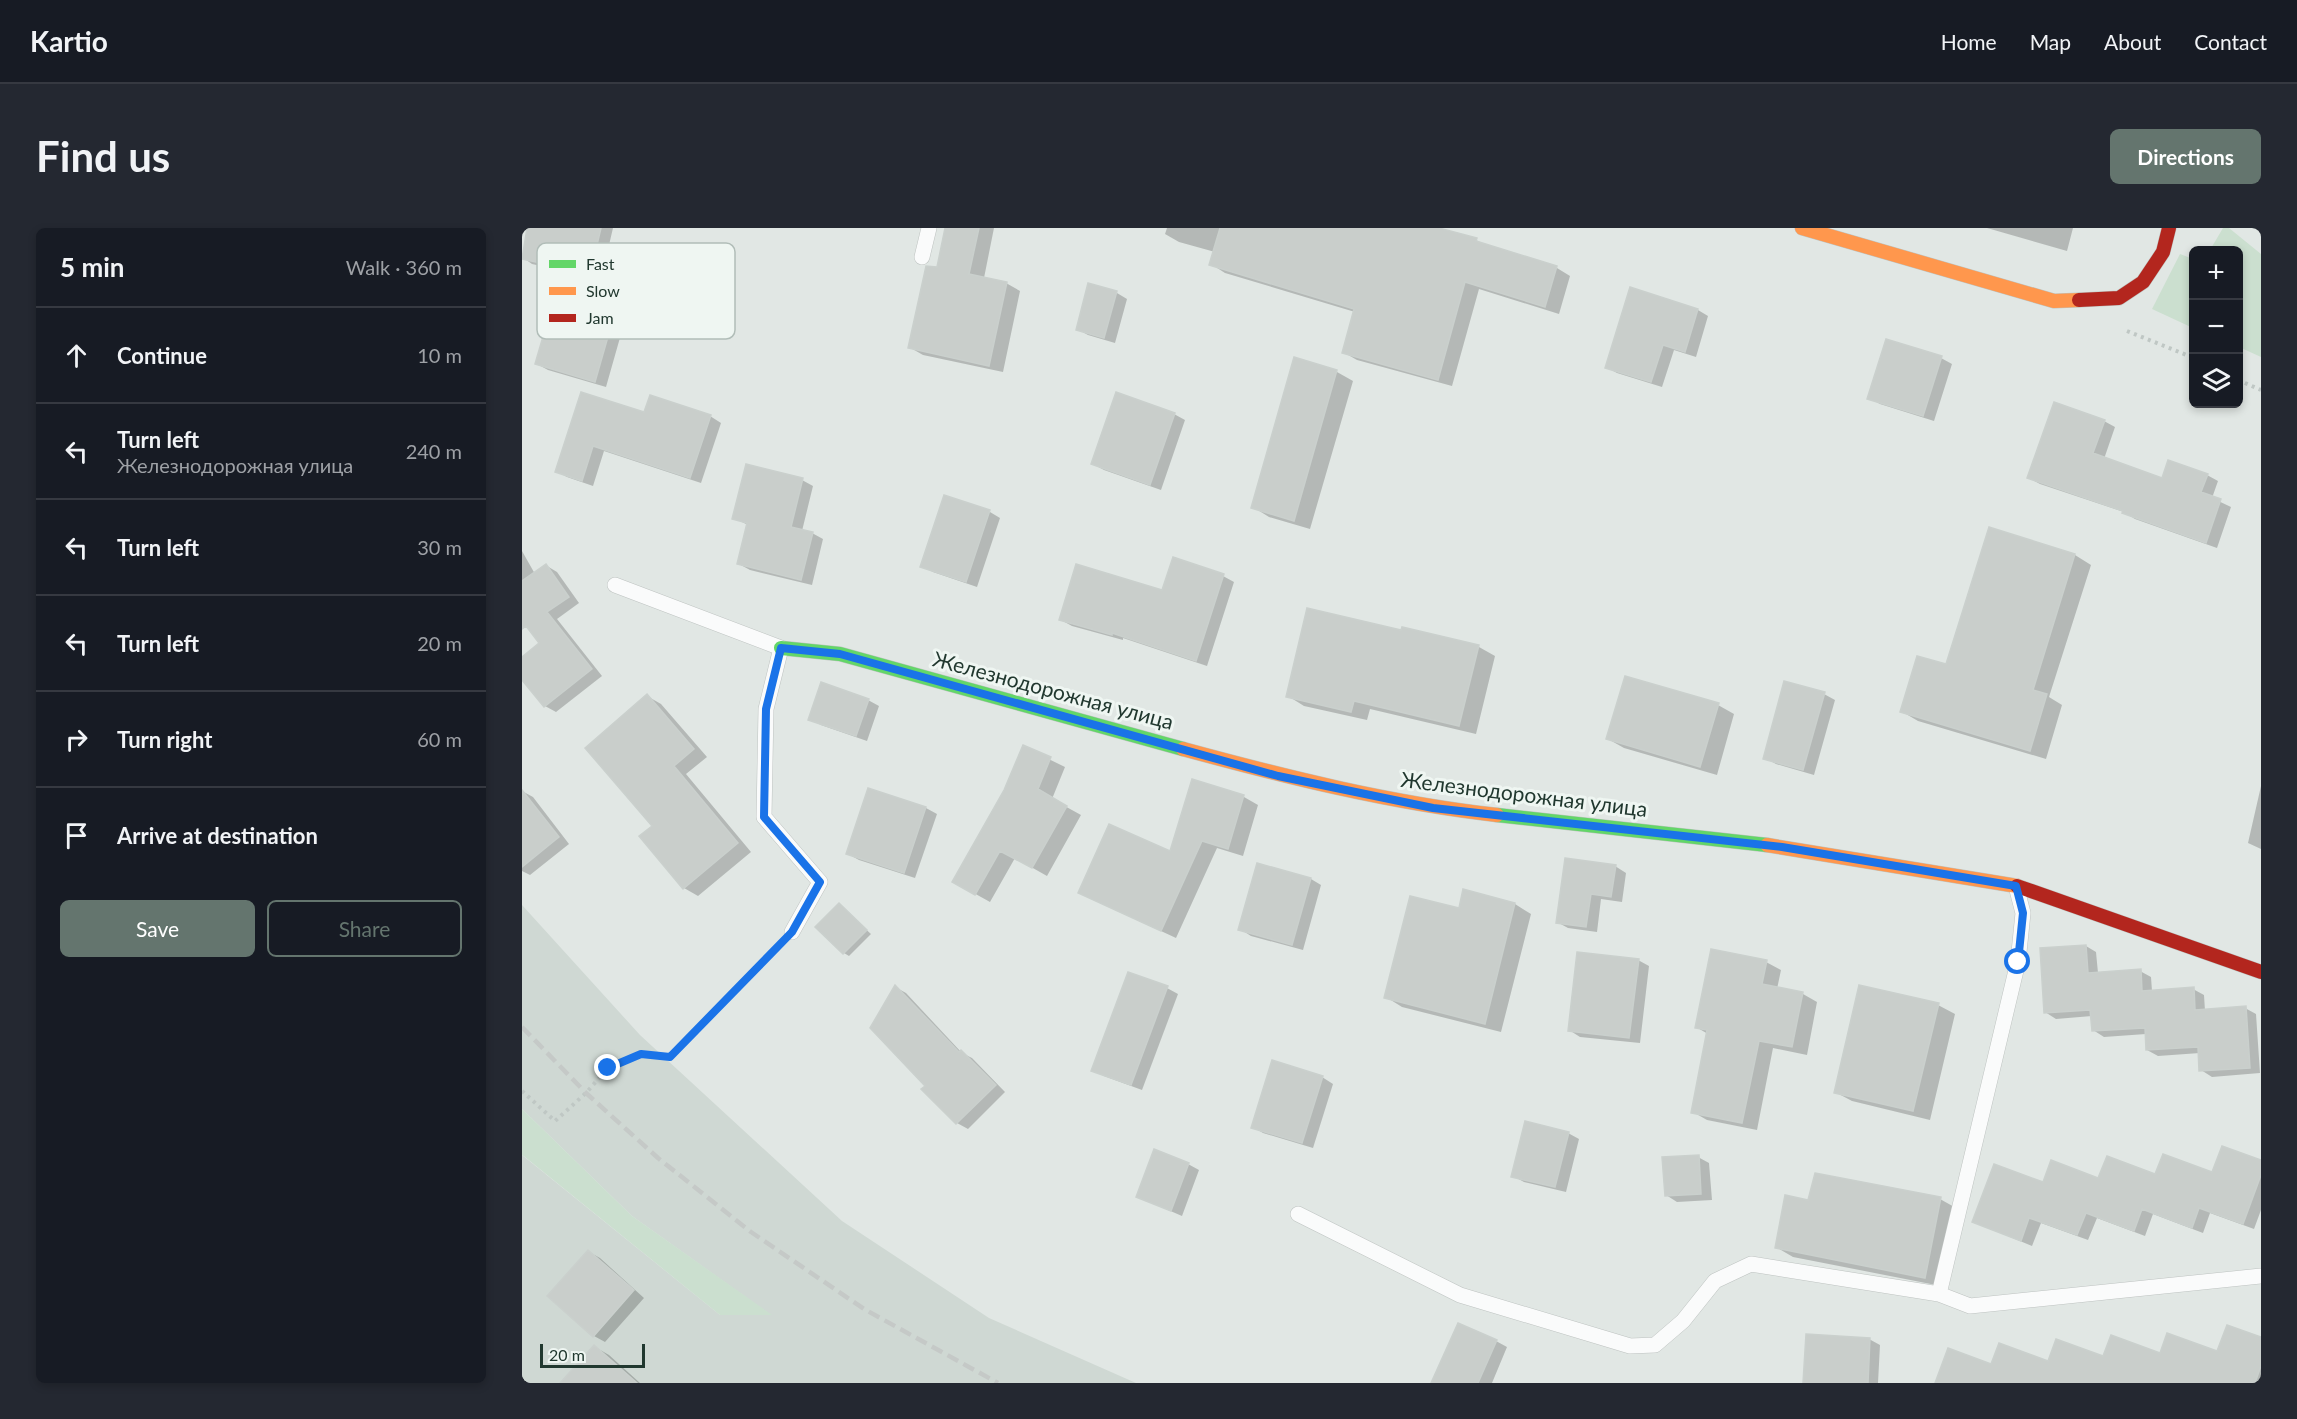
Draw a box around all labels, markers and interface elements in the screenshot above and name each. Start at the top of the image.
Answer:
text: Kartio [30,24,108,58]
text: Home [1941,29,1997,54]
text: Map [2030,29,2071,54]
text: About [2104,29,2161,54]
text: Contact [2194,29,2267,54]
button: Directions [2110,129,2261,184]
text: Find us [36,131,170,181]
legend [537,243,735,339]
map controls [2189,246,2243,408]
button: + [2189,246,2243,300]
text: 5 min [60,251,124,283]
text: Fast [586,254,615,273]
text: Walk · 360 m [346,255,462,279]
text: Slow [586,281,620,300]
button: − [2189,300,2243,354]
text: Jam [586,308,614,327]
icon: ahead [60,339,93,372]
text: Continue [117,342,207,369]
text: 10 m [417,343,462,367]
button: layers [2189,354,2243,408]
text: Turn left [117,426,199,453]
icon: left [60,435,93,468]
text: 240 m [406,439,462,463]
text: Железнодорожная улица [117,453,353,477]
icon: left [60,531,93,564]
text: Turn left [117,534,199,561]
text: 30 m [417,535,462,559]
icon: left [60,627,93,660]
text: Turn left [117,630,199,657]
text: 20 m [417,631,462,655]
street label: Железнодорожная улица [930,645,1176,734]
icon: right [60,723,93,756]
text: Turn right [117,726,212,753]
text: 60 m [417,727,462,751]
street label: Железнодорожная улица [1400,766,1649,821]
icon: arrive [60,819,93,852]
text: Arrive at destination [117,822,318,849]
button: Save [60,900,255,957]
button: Share [267,900,462,957]
route start [2004,948,2030,974]
route end [594,1054,620,1080]
scale bar [540,1341,645,1368]
text: 20 m [549,1345,585,1364]

